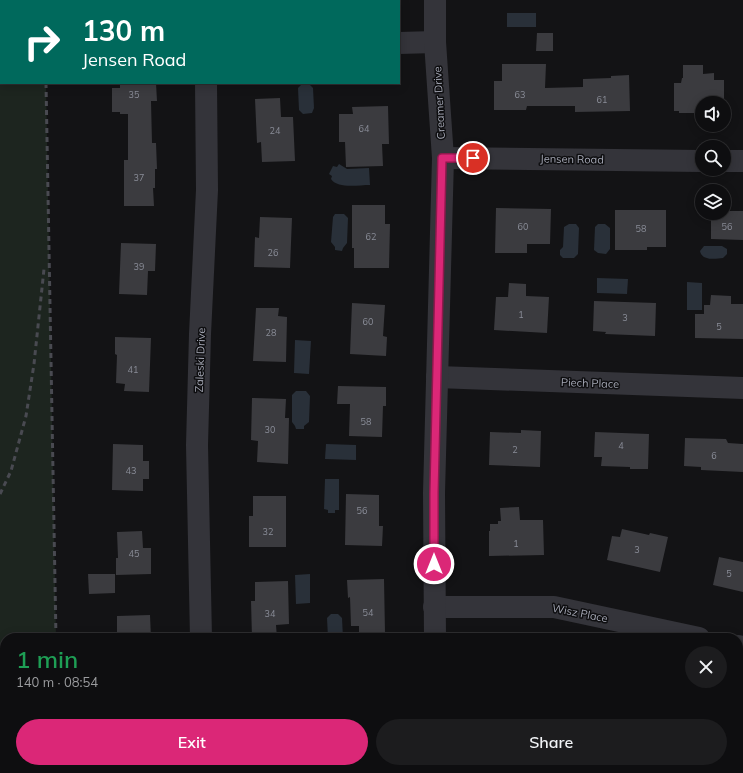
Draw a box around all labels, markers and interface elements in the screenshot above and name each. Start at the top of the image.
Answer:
text: 130 m [82,13,165,48]
icon: right [16,16,68,68]
text: Jensen Road [82,48,186,71]
street label: Creamer Drive [430,66,448,140]
house number: 35 [129,89,140,100]
house number: 63 [515,89,525,100]
house number: 61 [597,94,607,105]
map controls [695,96,731,220]
button: sound [695,96,731,132]
house number: 64 [359,123,370,134]
house number: 24 [270,125,281,136]
button: search [695,140,731,176]
pin [456,141,490,175]
icon: arrive [462,147,484,169]
street label: Jensen Road [540,151,604,167]
house number: 37 [134,172,144,183]
button: layers [695,184,731,220]
house number: 60 [518,221,528,232]
house number: 56 [722,221,732,232]
house number: 58 [636,223,646,234]
house number: 62 [366,231,376,242]
house number: 26 [268,247,278,258]
house number: 39 [134,261,144,272]
house number: 1 [518,309,524,320]
house number: 3 [622,312,628,323]
house number: 60 [363,316,373,327]
house number: 5 [716,321,722,332]
street label: Zaleski Drive [192,327,208,393]
house number: 28 [266,327,276,338]
house number: 41 [128,364,138,375]
street label: Piech Place [561,375,619,391]
house number: 58 [361,416,371,427]
house number: 30 [265,424,275,435]
house number: 4 [618,440,624,451]
house number: 2 [512,444,518,455]
house number: 6 [711,450,717,461]
house number: 43 [126,465,136,476]
house number: 56 [357,505,367,516]
house number: 32 [263,526,273,537]
house number: 1 [513,538,519,549]
position arrow [413,543,455,585]
house number: 3 [634,544,640,555]
house number: 45 [129,548,140,559]
house number: 5 [726,568,732,579]
street label: Wisz Place [551,601,609,625]
house number: 54 [363,607,374,618]
house number: 34 [265,608,276,619]
text: 1 min [16,644,78,674]
button: close [685,646,727,688]
text: 140 m · 08:54 [16,674,98,690]
button: Exit [16,719,368,765]
button: Share [376,719,727,765]

